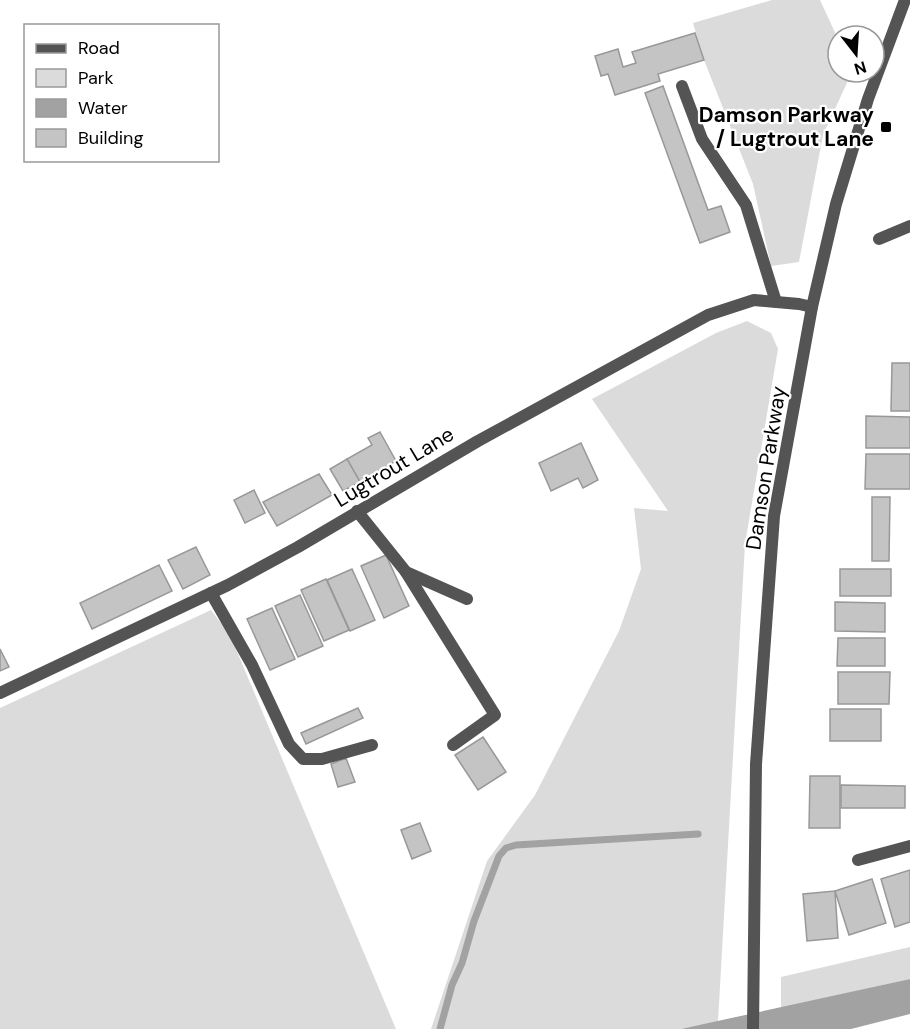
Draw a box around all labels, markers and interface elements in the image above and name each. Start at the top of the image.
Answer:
legend [24,24,219,162]
north arrow [826,24,886,84]
text: Road [78,36,120,60]
text: N [852,56,869,80]
text: Park [78,66,114,90]
text: Water [78,96,128,120]
place label: Damson Parkway / Lugtrout Lane [699,101,874,153]
marker: Damson Parkway / Lugtrout Lane [879,120,893,134]
text: Building [78,126,143,150]
street label: Damson Parkway [739,384,793,552]
street label: Lugtrout Lane [329,420,459,514]

